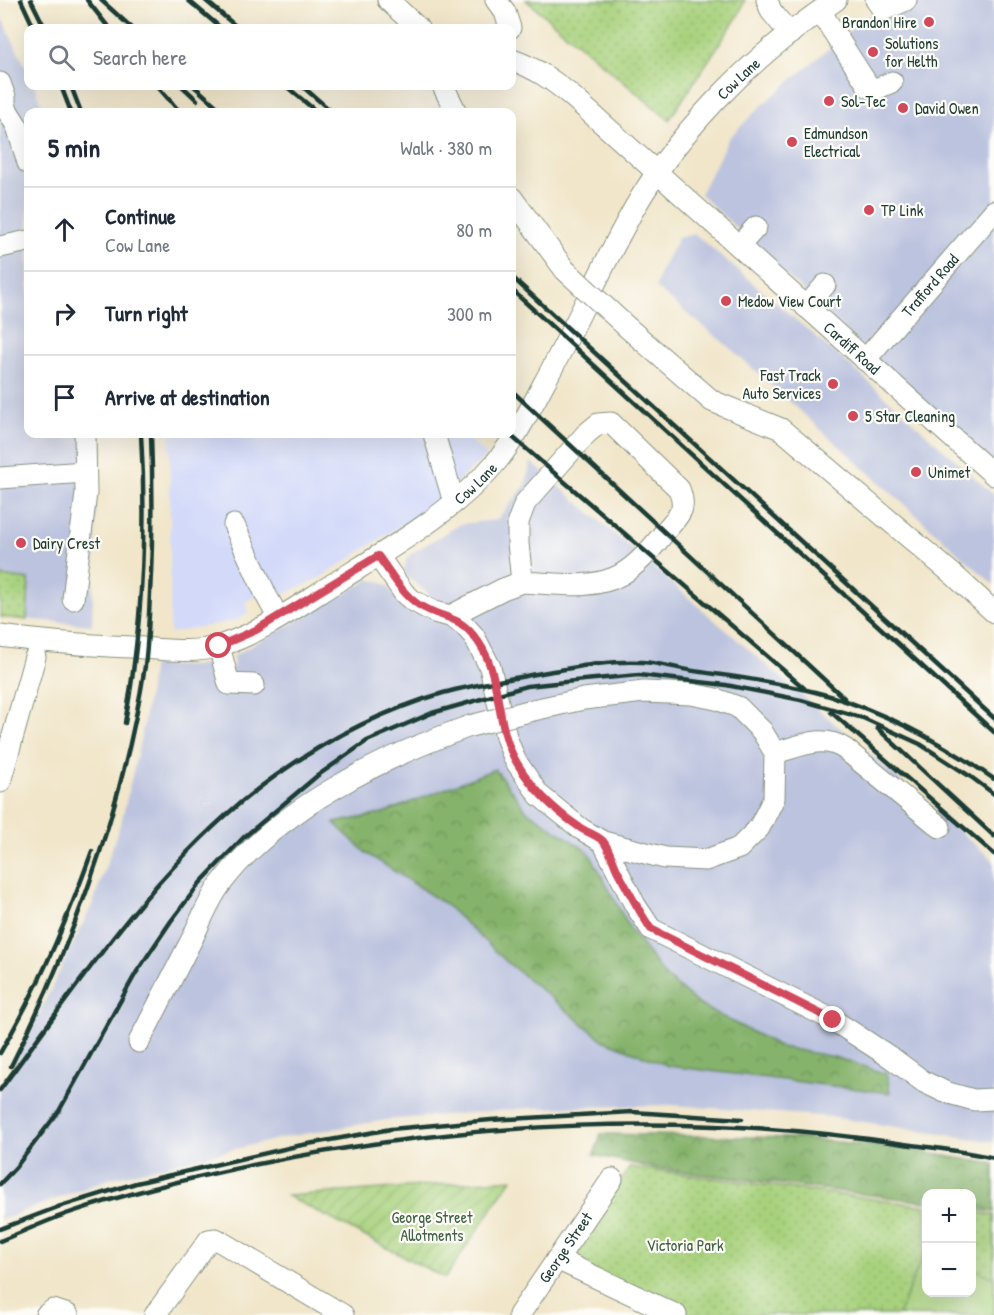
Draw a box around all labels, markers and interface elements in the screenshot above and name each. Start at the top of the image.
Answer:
place label: Brandon Hire [842,11,918,33]
marker: Brandon Hire [922,15,936,29]
search box [24,24,516,90]
place label: Solutions for Helth [885,32,938,72]
icon: search [45,41,78,74]
text: Search here [93,42,187,72]
marker: Solutions for Helth [866,45,880,59]
street label: Cow Lane [712,52,765,104]
place label: Sol-Tec [841,90,886,112]
marker: Sol-Tec [822,94,836,108]
place label: David Owen [915,97,979,119]
marker: David Owen [896,101,910,115]
place label: Edmundson Electrical [804,122,868,162]
text: 5 min [48,130,100,165]
text: Walk · 380 m [400,134,492,161]
marker: Edmundson Electrical [785,135,799,149]
place label: TP Link [881,199,924,221]
text: Continue [105,201,176,231]
marker: TP Link [862,203,876,217]
icon: ahead [48,213,81,246]
text: 80 m [456,216,492,243]
text: Cow Lane [105,231,170,258]
street label: Trafford Road [896,249,963,322]
place label: Medow View Court [738,290,841,312]
marker: Medow View Court [719,294,733,308]
icon: right [48,297,81,330]
text: Turn right [105,298,188,328]
text: 300 m [447,300,492,327]
street label: Cardiff Road [819,316,885,379]
place label: Fast Track Auto Services [743,364,821,404]
marker: Fast Track Auto Services [826,377,840,391]
icon: arrive [48,381,81,414]
text: Arrive at destination [105,382,270,412]
place label: 5 Star Cleaning [865,405,955,427]
marker: 5 Star Cleaning [846,409,860,423]
street label: Cow Lane [449,457,502,509]
place label: Unimet [928,461,971,483]
marker: Unimet [909,465,923,479]
place label: Dairy Crest [33,532,101,554]
marker: Dairy Crest [14,536,28,550]
route start [205,632,231,658]
route end [819,1006,845,1032]
map controls [922,1189,976,1297]
button: + [922,1189,976,1243]
park label: George Street Allotments [391,1206,473,1246]
street label: George Street [533,1207,598,1287]
park label: Victoria Park [646,1234,724,1256]
button: − [922,1243,976,1297]

